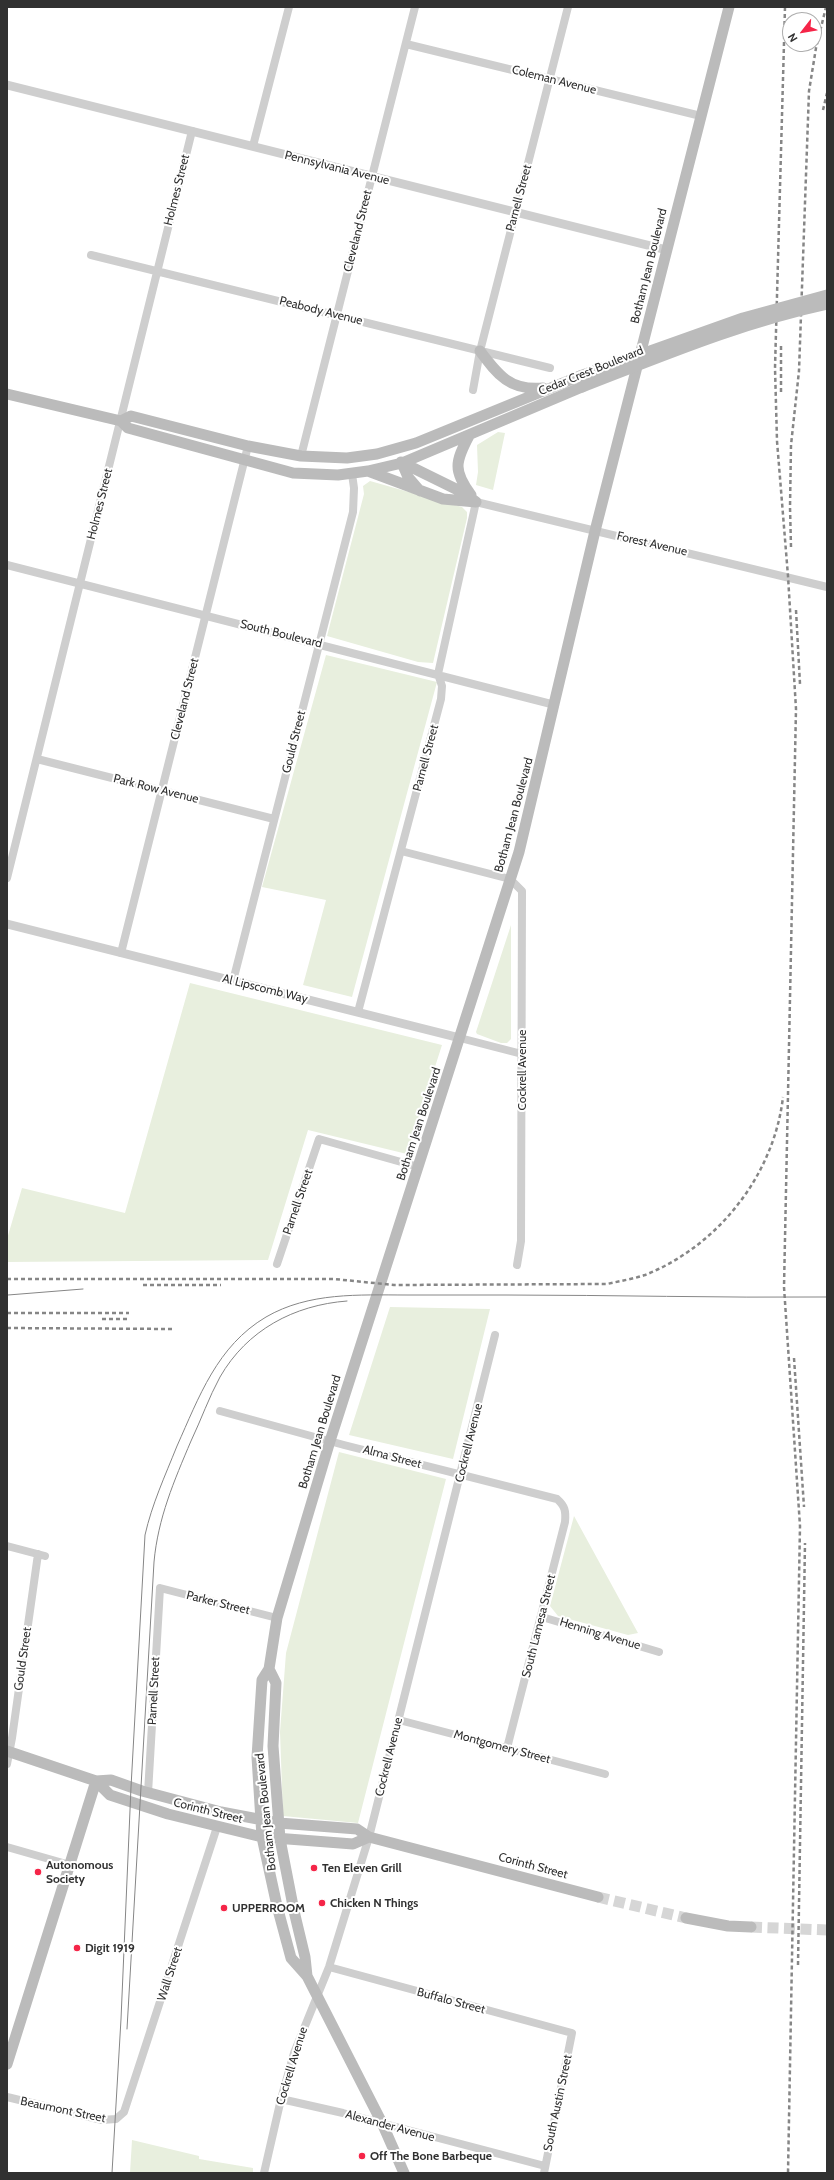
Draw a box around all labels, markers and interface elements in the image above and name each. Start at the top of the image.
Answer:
north arrow [782,12,822,52]
text: N [785,31,801,45]
street label: Coleman Avenue [510,63,598,97]
street label: Pennsylvania Avenue [283,148,391,188]
street label: Holmes Street [161,153,193,227]
street label: Parnell Street [503,163,535,233]
street label: Cleveland Street [341,189,375,273]
street label: Botham Jean Boulevard [628,207,670,325]
street label: Peabody Avenue [278,294,364,328]
street label: Cedar Crest Boulevard [536,343,646,399]
street label: Holmes Street [84,467,116,541]
street label: Forest Avenue [615,529,689,559]
street label: South Boulevard [239,617,323,651]
street label: Cleveland Street [168,657,202,741]
street label: Gould Street [279,709,309,775]
street label: Parnell Street [410,723,442,793]
street label: Botham Jean Boulevard [492,756,536,874]
street label: Park Row Avenue [112,771,200,807]
street label: Al Lipscomb Way [221,971,309,1007]
street label: Cockrell Avenue [515,1030,529,1110]
street label: Botham Jean Boulevard [394,1066,444,1182]
street label: Parnell Street [280,1167,316,1237]
street label: Botham Jean Boulevard [296,1373,344,1491]
street label: Cockrell Avenue [452,1402,486,1484]
street label: Alma Street [361,1442,423,1472]
street label: South Lamesa Street [519,1573,559,1679]
street label: Parker Street [185,1588,251,1618]
street label: Henning Avenue [558,1615,642,1653]
street label: Gould Street [11,1626,35,1692]
street label: Parnell Street [145,1657,163,1725]
street label: Cockrell Avenue [372,1716,406,1798]
street label: Montgomery Street [452,1727,552,1767]
street label: Botham Jean Boulevard [253,1752,279,1872]
street label: Corinth Street [172,1795,244,1827]
street label: Corinth Street [497,1850,569,1882]
place label: Autonomous Society [46,1858,113,1886]
place label: Ten Eleven Grill [322,1861,402,1875]
marker: Ten Eleven Grill [309,1863,319,1873]
marker: Autonomous Society [33,1867,43,1877]
place label: Chicken N Things [330,1896,418,1910]
marker: Chicken N Things [317,1898,327,1908]
place label: UPPERROOM [232,1901,305,1915]
marker: UPPERROOM [219,1903,229,1913]
place label: Digit 1919 [85,1941,135,1955]
marker: Digit 1919 [72,1943,82,1953]
street label: Wall Street [155,1945,185,2003]
street label: Buffalo Street [415,1985,487,2017]
street label: Cockrell Avenue [273,2025,311,2107]
street label: South Austin Street [541,2053,575,2153]
street label: Beaumont Street [19,2094,107,2126]
street label: Alexander Avenue [344,2107,436,2145]
place label: Off The Bone Barbeque [370,2149,492,2163]
marker: Off The Bone Barbeque [357,2151,367,2161]

